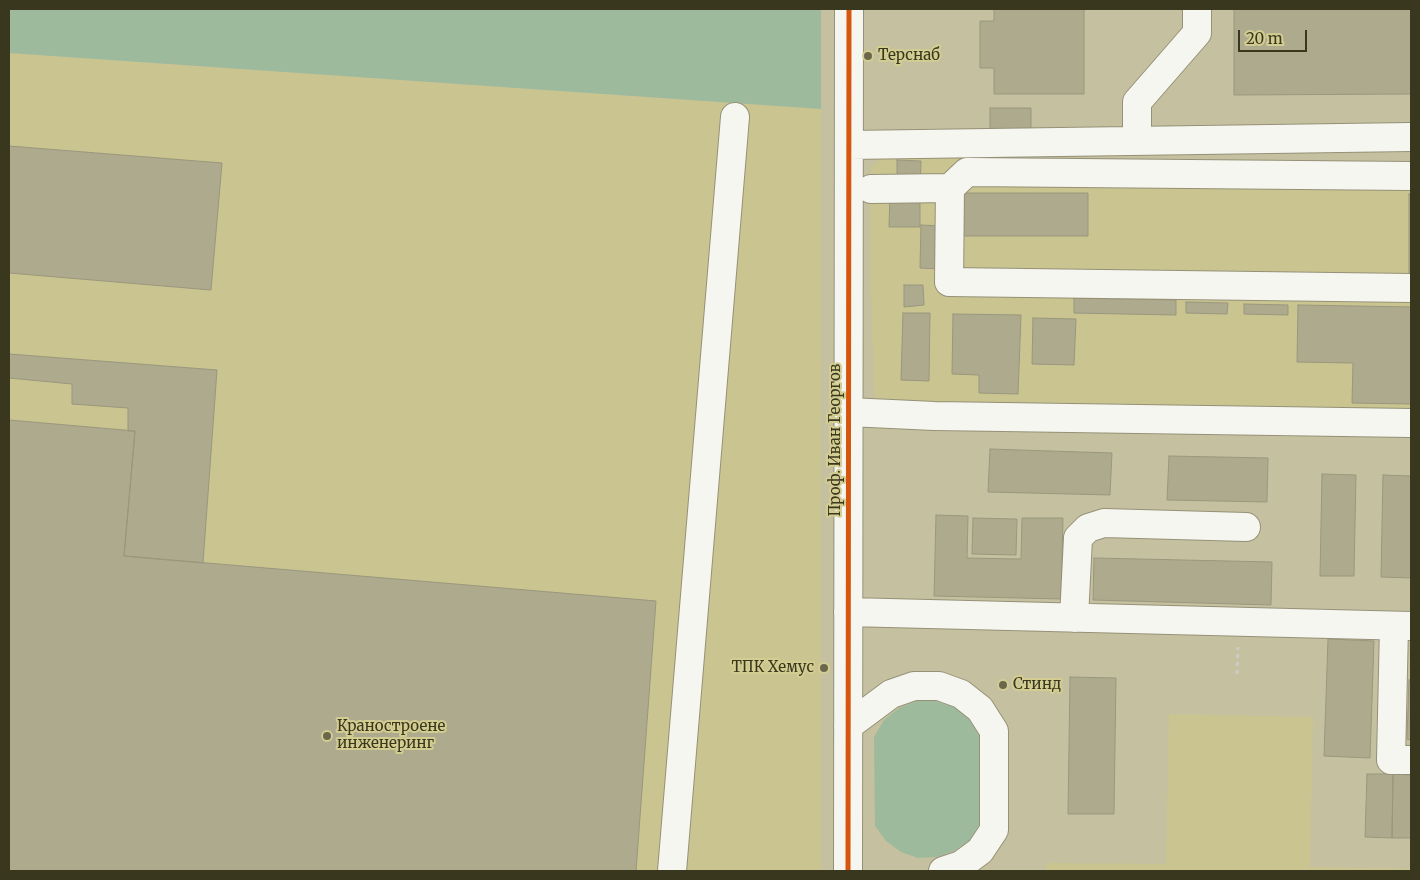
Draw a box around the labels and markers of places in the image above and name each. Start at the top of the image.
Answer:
place label: Терснаб [878,47,940,65]
marker: Терснаб [862,50,874,62]
place label: ТПК Хемус [731,659,814,677]
marker: ТПК Хемус [818,662,830,674]
place label: Стинд [1013,676,1061,694]
marker: Стинд [997,679,1009,691]
place label: Краностроене инженеринг [337,718,445,753]
marker: Краностроене инженеринг [321,730,333,742]

